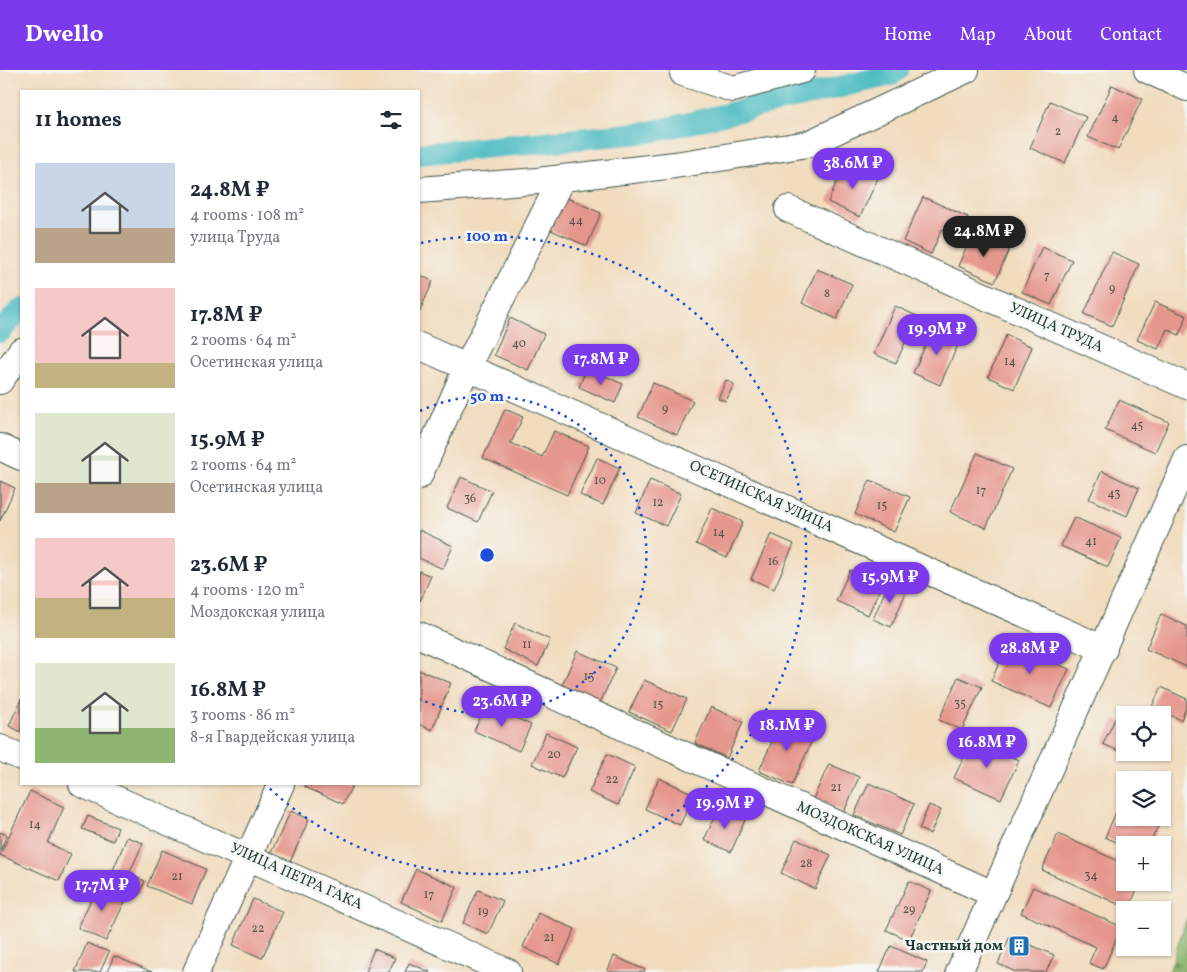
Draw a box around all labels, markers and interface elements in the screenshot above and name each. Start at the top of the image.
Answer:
text: Dwello [25,18,103,52]
text: Home [884,23,932,48]
text: Map [960,23,996,48]
text: About [1024,23,1072,48]
text: Contact [1100,23,1162,48]
text: 11 homes [35,106,122,135]
icon: filters [377,106,405,134]
house number: 4 [1111,110,1119,126]
house number: 2 [1055,124,1061,140]
pin: 38.6M ₽ [807,148,899,190]
text: 38.6M ₽ [823,153,883,175]
text: 24.8M ₽ [190,176,270,205]
icon: home [75,183,135,243]
text: 4 rooms · 108 m² [190,205,304,227]
house number: 44 [569,213,583,229]
pin: 24.8M ₽ [938,216,1030,258]
text: 24.8M ₽ [954,221,1014,243]
text: улица Труда [190,227,280,249]
text: 100 m [466,227,509,248]
house number: 7 [1044,268,1050,284]
house number: 9 [1109,281,1115,297]
house number: 8 [824,286,830,302]
street label: УЛИЦА ТРУДА [1006,298,1107,358]
text: 17.8M ₽ [190,301,263,330]
icon: home [75,308,135,368]
pin: 19.9M ₽ [891,314,983,356]
text: 19.9M ₽ [908,319,966,341]
text: 2 rooms · 64 m² [190,330,297,352]
house number: 40 [512,336,526,352]
pin: 17.8M ₽ [555,344,647,386]
text: 17.8M ₽ [573,349,629,371]
text: Осетинская улица [190,352,323,374]
house number: 14 [1004,354,1016,370]
text: 50 m [470,387,504,408]
house number: 9 [662,401,668,417]
house number: 45 [1131,418,1144,434]
text: 15.9M ₽ [190,426,265,455]
icon: home [75,433,135,493]
text: 2 rooms · 64 m² [190,455,297,477]
street label: ОСЕТИНСКАЯ УЛИЦА [686,456,837,538]
house number: 10 [594,473,606,489]
text: Осетинская улица [190,477,323,499]
house number: 17 [976,483,986,499]
house number: 43 [1108,486,1120,502]
house number: 36 [464,491,476,507]
house number: 12 [652,495,664,511]
house number: 15 [877,498,887,514]
house number: 14 [713,525,725,541]
house number: 41 [1085,534,1097,550]
centre of rings [478,546,496,564]
text: 23.6M ₽ [190,551,268,580]
house number: 16 [768,554,778,570]
icon: home [75,558,135,618]
pin: 15.9M ₽ [844,562,936,604]
text: 15.9M ₽ [861,567,919,589]
text: 4 rooms · 120 m² [190,580,305,602]
text: Моздокская улица [190,602,325,624]
pin: 28.8M ₽ [984,632,1076,675]
house number: 11 [522,637,532,653]
text: 28.8M ₽ [1000,638,1060,660]
house number: 13 [584,669,594,685]
text: 16.8M ₽ [190,676,266,705]
icon: home [75,683,135,743]
pin: 23.6M ₽ [456,686,548,728]
text: 23.6M ₽ [472,691,532,713]
house number: 35 [954,696,966,712]
house number: 15 [653,697,663,713]
text: 3 rooms · 86 m² [190,705,295,727]
map controls [1116,706,1171,956]
button: locate [1116,706,1171,761]
pin: 18.1M ₽ [741,710,833,752]
text: 18.1M ₽ [759,715,815,737]
pin: 16.8M ₽ [941,726,1033,769]
text: 8-я Гвардейская улица [190,727,355,749]
text: 16.8M ₽ [958,732,1016,754]
house number: 20 [547,747,561,763]
button: layers [1116,771,1171,826]
house number: 22 [606,772,618,788]
house number: 21 [830,780,842,796]
pin: 19.9M ₽ [679,788,771,830]
text: 19.9M ₽ [696,793,754,815]
street label: МОЗДОКСКАЯ УЛИЦА [793,797,948,881]
house number: 14 [29,817,41,833]
button: + [1116,836,1171,891]
street label: УЛИЦА ПЕТРА ГАКА [226,838,366,916]
house number: 28 [800,856,812,872]
house number: 34 [1084,868,1098,884]
house number: 21 [171,869,183,885]
pin: 17.7M ₽ [56,870,148,912]
text: 17.7M ₽ [75,875,129,897]
house number: 17 [424,887,434,903]
button: − [1116,901,1171,956]
house number: 29 [903,902,915,918]
house number: 19 [478,904,488,920]
house number: 22 [252,921,264,937]
house number: 21 [543,930,555,946]
building icon: Частный дом [1007,934,1031,958]
place label: Частный дом [905,936,1003,957]

